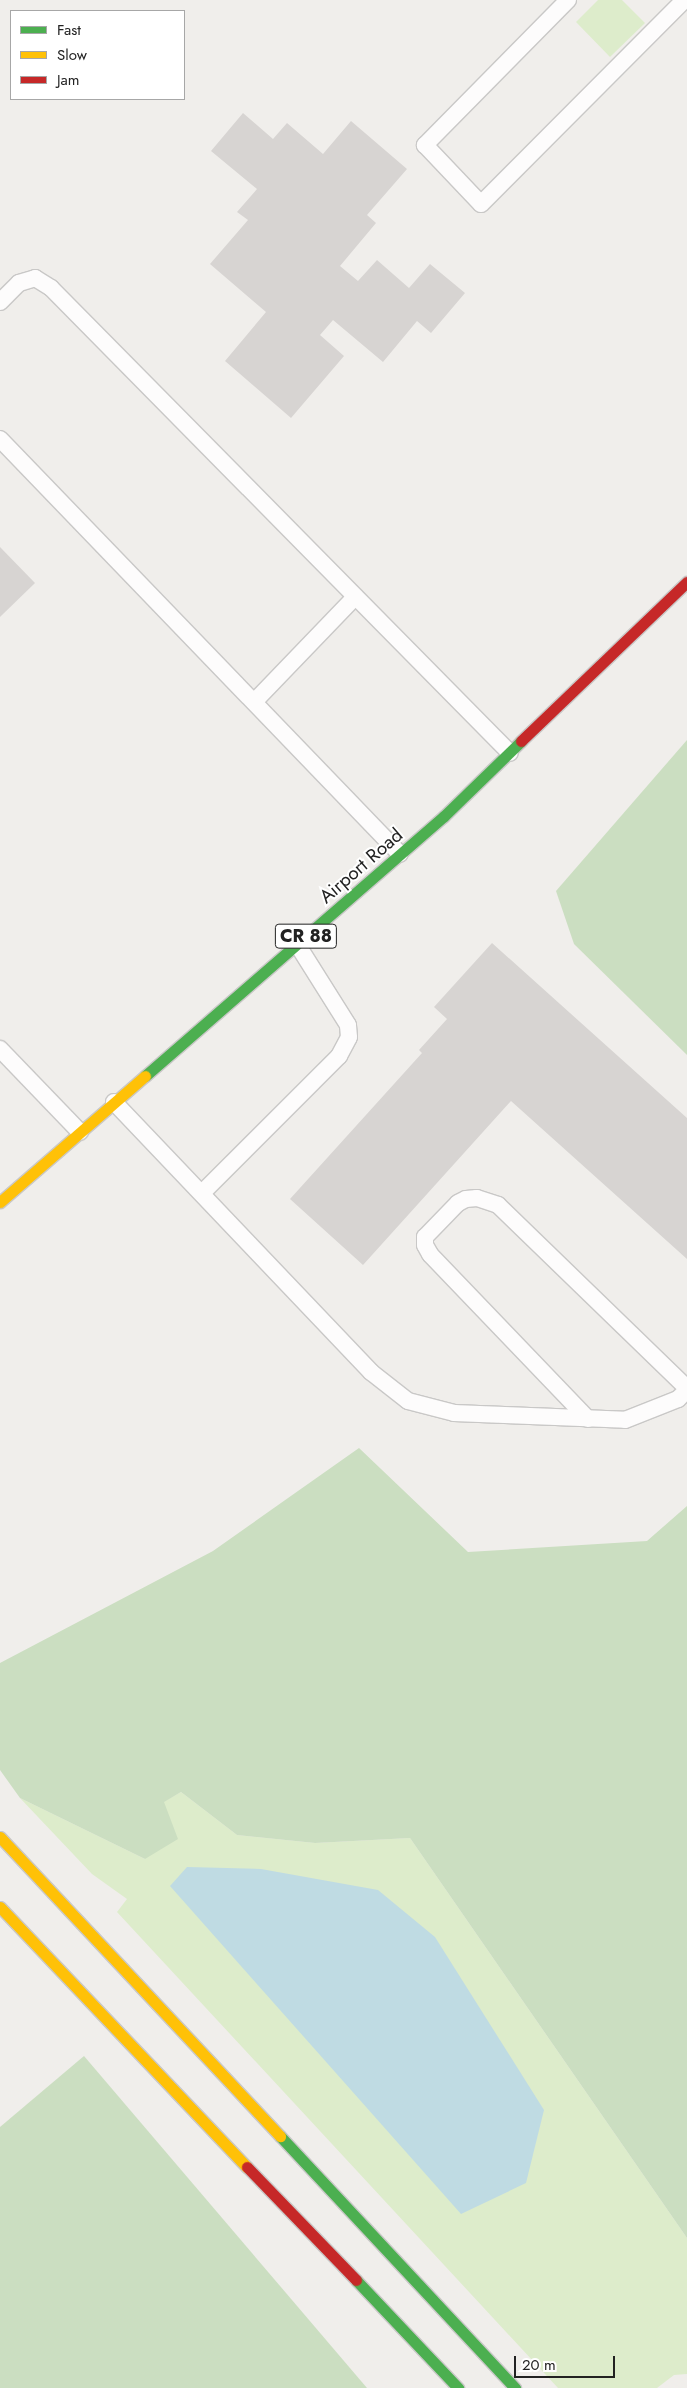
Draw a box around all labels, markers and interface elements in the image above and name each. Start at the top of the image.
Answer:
legend [10,10,185,100]
text: Fast [57,19,81,41]
text: Slow [57,44,87,66]
text: Jam [57,69,80,91]
street label: Airport Road [315,824,407,908]
road number: CR 88 [275,920,337,951]
scale bar [517,2346,618,2378]
text: 20 m [522,2354,556,2376]

